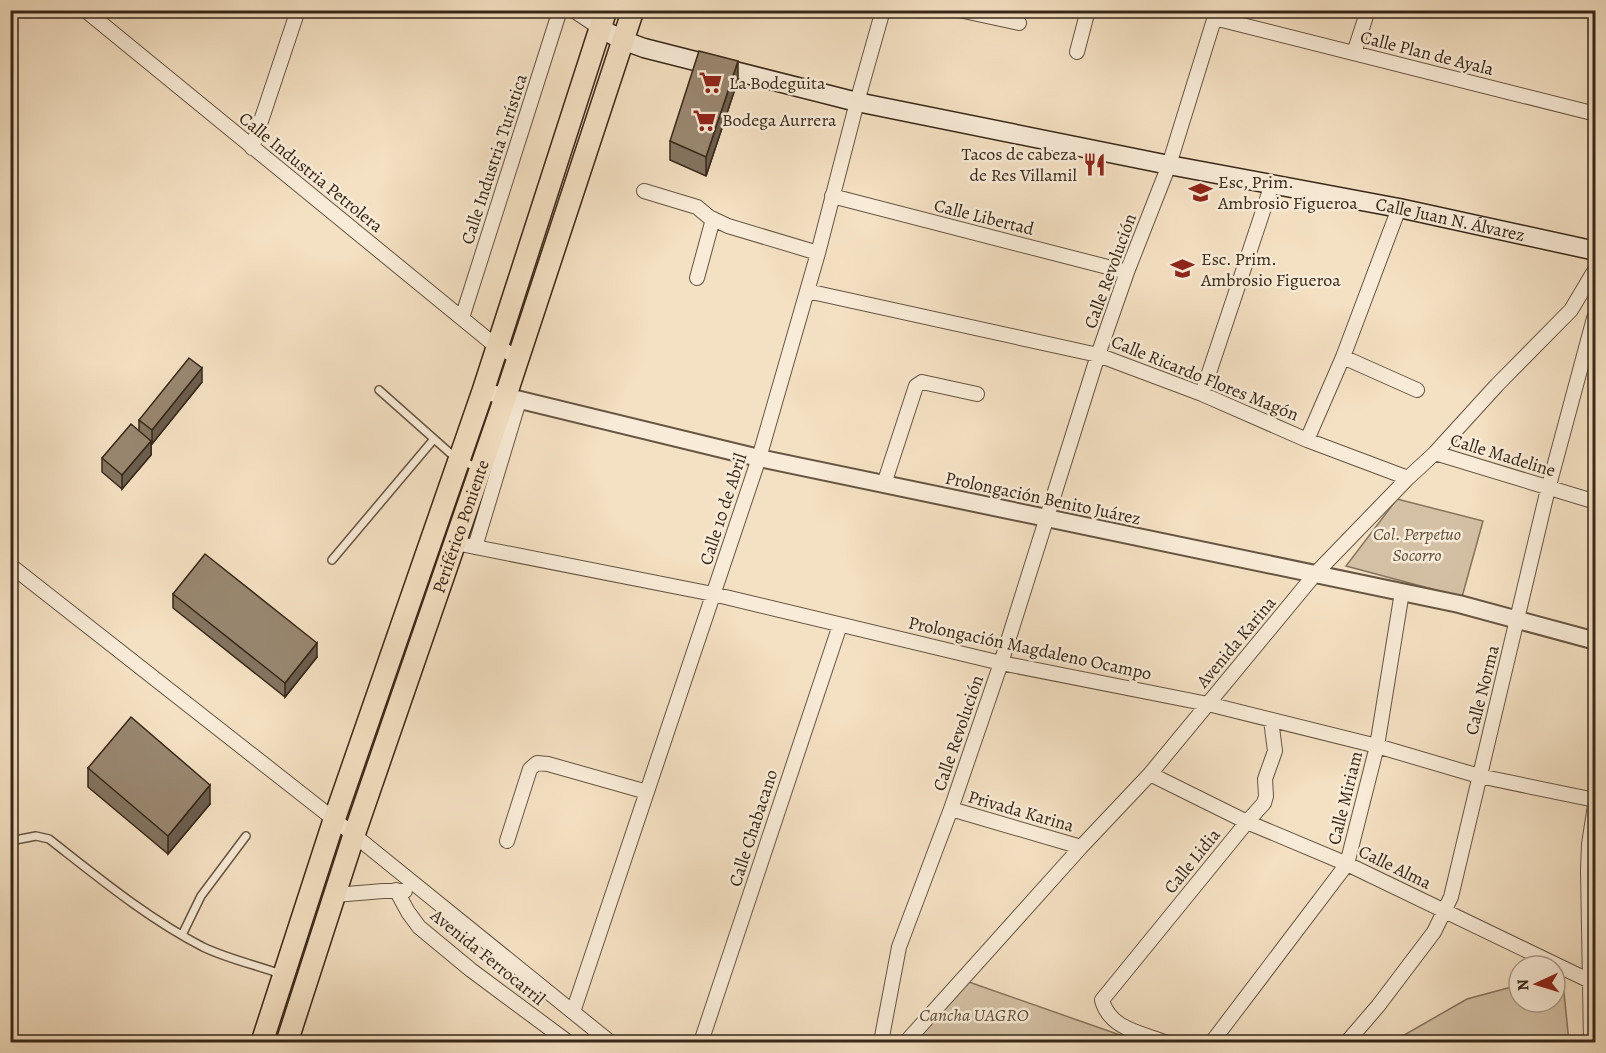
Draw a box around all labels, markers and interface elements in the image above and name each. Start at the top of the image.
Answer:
street label: Calle Plan de Ayala [1358,25,1497,81]
street label: Calle Industria Turística [455,70,533,247]
supermarket icon: La Bodeguita [698,70,724,96]
place label: La Bodeguita [729,71,826,95]
street label: Calle Industria Petrolera [234,106,389,238]
supermarket icon: Bodega Aurrera [691,107,717,133]
place label: Bodega Aurrera [722,108,837,132]
place label: Tacos de cabeza de Res Villamil [962,142,1078,187]
restaurant icon: Tacos de cabeza de Res Villamil [1082,151,1108,177]
place label: Esc, Prim. Ambrosio Figueroa [1217,170,1358,215]
school or university icon: Esc, Prim. Ambrosio Figueroa [1187,179,1213,205]
street label: Calle Juan N. Álvarez [1374,192,1527,247]
street label: Calle Libertad [931,193,1037,241]
street label: Calle Revolución [1078,210,1142,332]
place label: Esc. Prim. Ambrosio Figueroa [1200,247,1341,292]
school or university icon: Esc. Prim. Ambrosio Figueroa [1170,256,1196,282]
street label: Calle Ricardo Flores Magón [1108,329,1302,427]
street label: Calle Madeline [1448,428,1558,482]
street label: Calle 10 de Abril [694,449,753,568]
street label: Periférico Poniente [426,456,495,596]
street label: Prolongación Benito Juárez [943,466,1143,530]
park label: Col. Perpetuo Socorro [1373,522,1461,567]
street label: Avenida Karina [1190,591,1282,693]
street label: Prolongación Magdaleno Ocampo [906,610,1154,686]
street label: Calle Norma [1459,642,1505,737]
street label: Calle Revolución [927,672,989,794]
street label: Calle Miriam [1322,749,1368,847]
street label: Calle Chabacano [723,766,783,890]
street label: Privada Karina [965,784,1077,838]
street label: Calle Lidia [1158,823,1226,899]
street label: Calle Alma [1355,839,1436,895]
street label: Avenida Ferrocarril [425,903,551,1011]
north arrow [1507,954,1567,1014]
text: N [1512,978,1534,992]
park label: Cancha UAGRO [919,1003,1029,1027]

